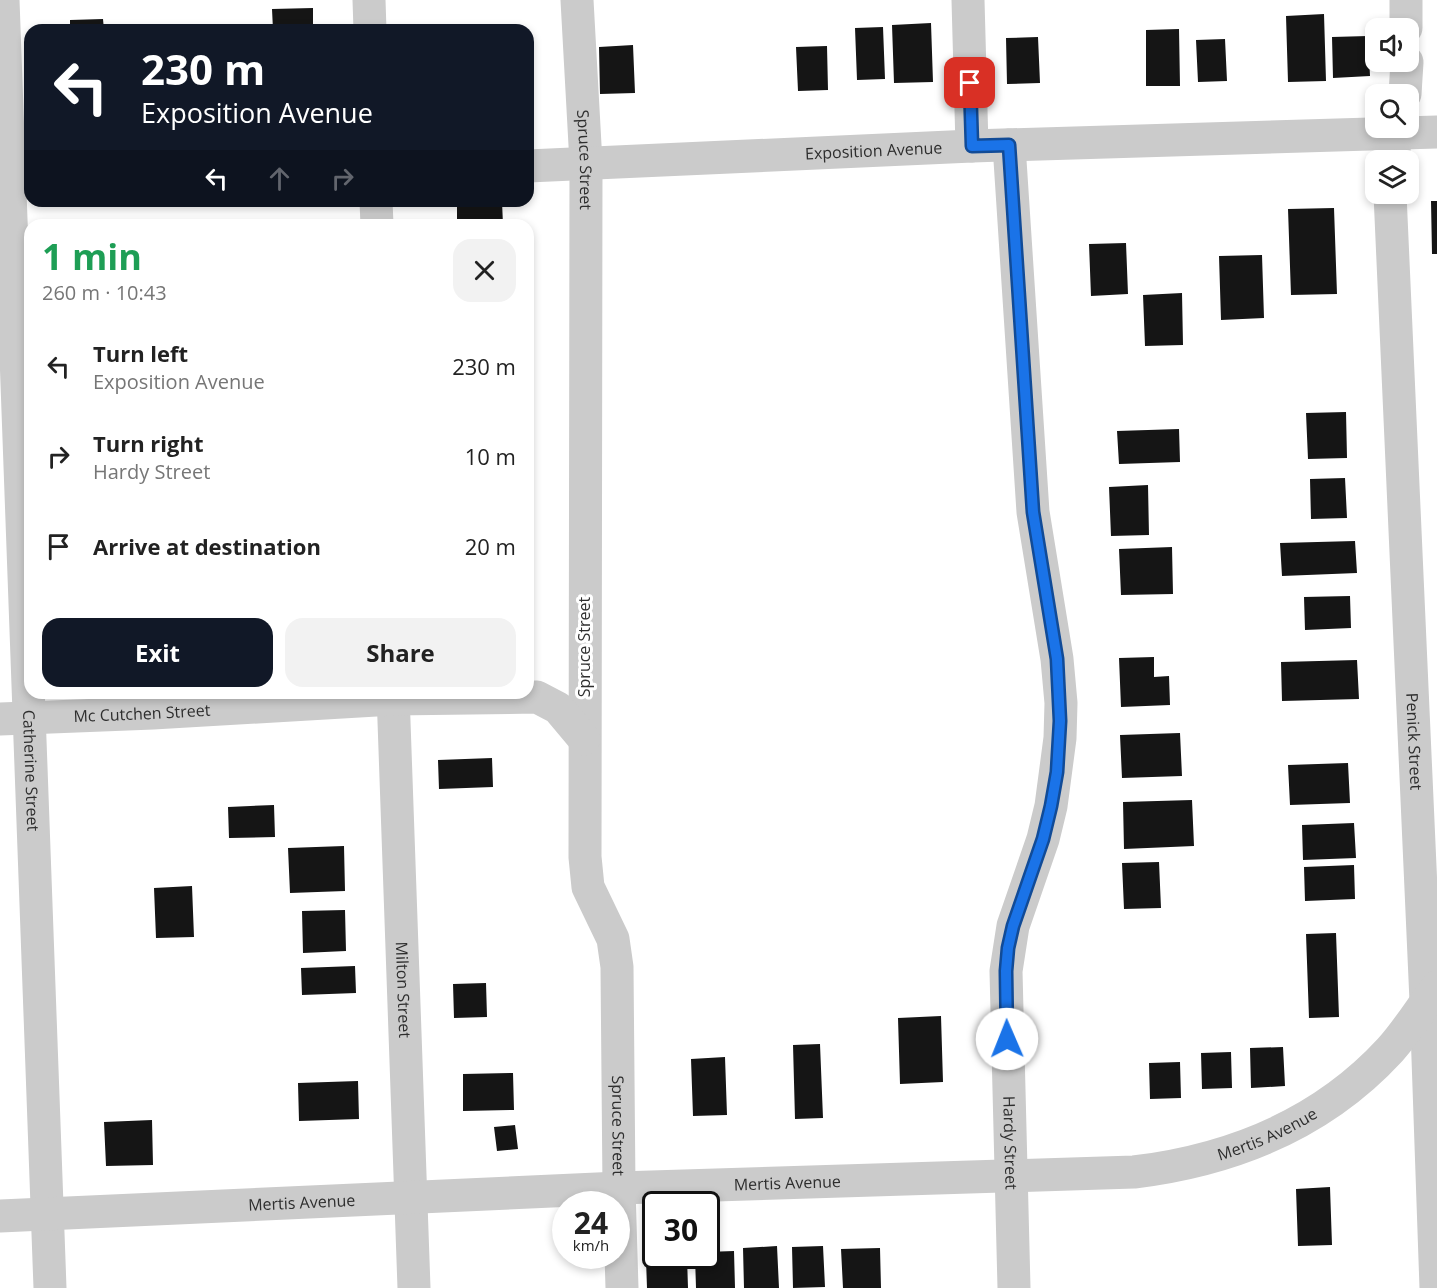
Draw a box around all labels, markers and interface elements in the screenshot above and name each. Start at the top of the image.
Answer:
map controls [1365,18,1419,204]
button: sound [1365,18,1419,72]
text: 230 m [141,40,265,97]
icon: left [42,48,120,126]
pin [944,57,995,108]
icon: arrive [953,66,986,99]
button: search [1365,84,1419,138]
text: Exposition Avenue [141,94,373,131]
street label: Spruce Street [572,109,597,210]
street label: Exposition Avenue [805,136,943,165]
button: layers [1365,150,1419,204]
icon: left [200,162,233,195]
icon: ahead [263,162,296,195]
icon: right [326,162,359,195]
text: 1 min [42,232,142,281]
button: close [453,239,516,302]
text: 260 m · 10:43 [42,279,167,306]
text: Turn left [93,338,188,368]
icon: left [42,350,75,383]
text: 230 m [452,351,516,381]
text: Exposition Avenue [93,368,265,395]
text: Turn right [93,428,204,458]
icon: right [42,440,75,473]
text: 10 m [465,441,516,471]
text: Hardy Street [93,458,210,485]
icon: arrive [42,530,75,563]
text: Arrive at destination [93,531,321,561]
text: 20 m [465,531,516,561]
street label: Spruce Street [573,597,595,697]
button: Exit [42,618,273,687]
button: Share [285,618,516,687]
street label: Penick Street [1401,692,1428,791]
street label: Mc Cutchen Street [73,699,211,727]
street label: Catherine Street [18,709,44,832]
street label: Milton Street [391,941,416,1039]
position arrow [975,1007,1039,1071]
street label: Spruce Street [607,1075,630,1176]
street label: Hardy Street [998,1096,1023,1190]
street label: Mertis Avenue [1214,1102,1321,1165]
street label: Mertis Avenue [733,1170,841,1195]
street label: Mertis Avenue [248,1189,356,1216]
speed limit sign: 30 [642,1191,720,1269]
text: 24 [574,1202,608,1243]
text: km/h [573,1235,609,1255]

